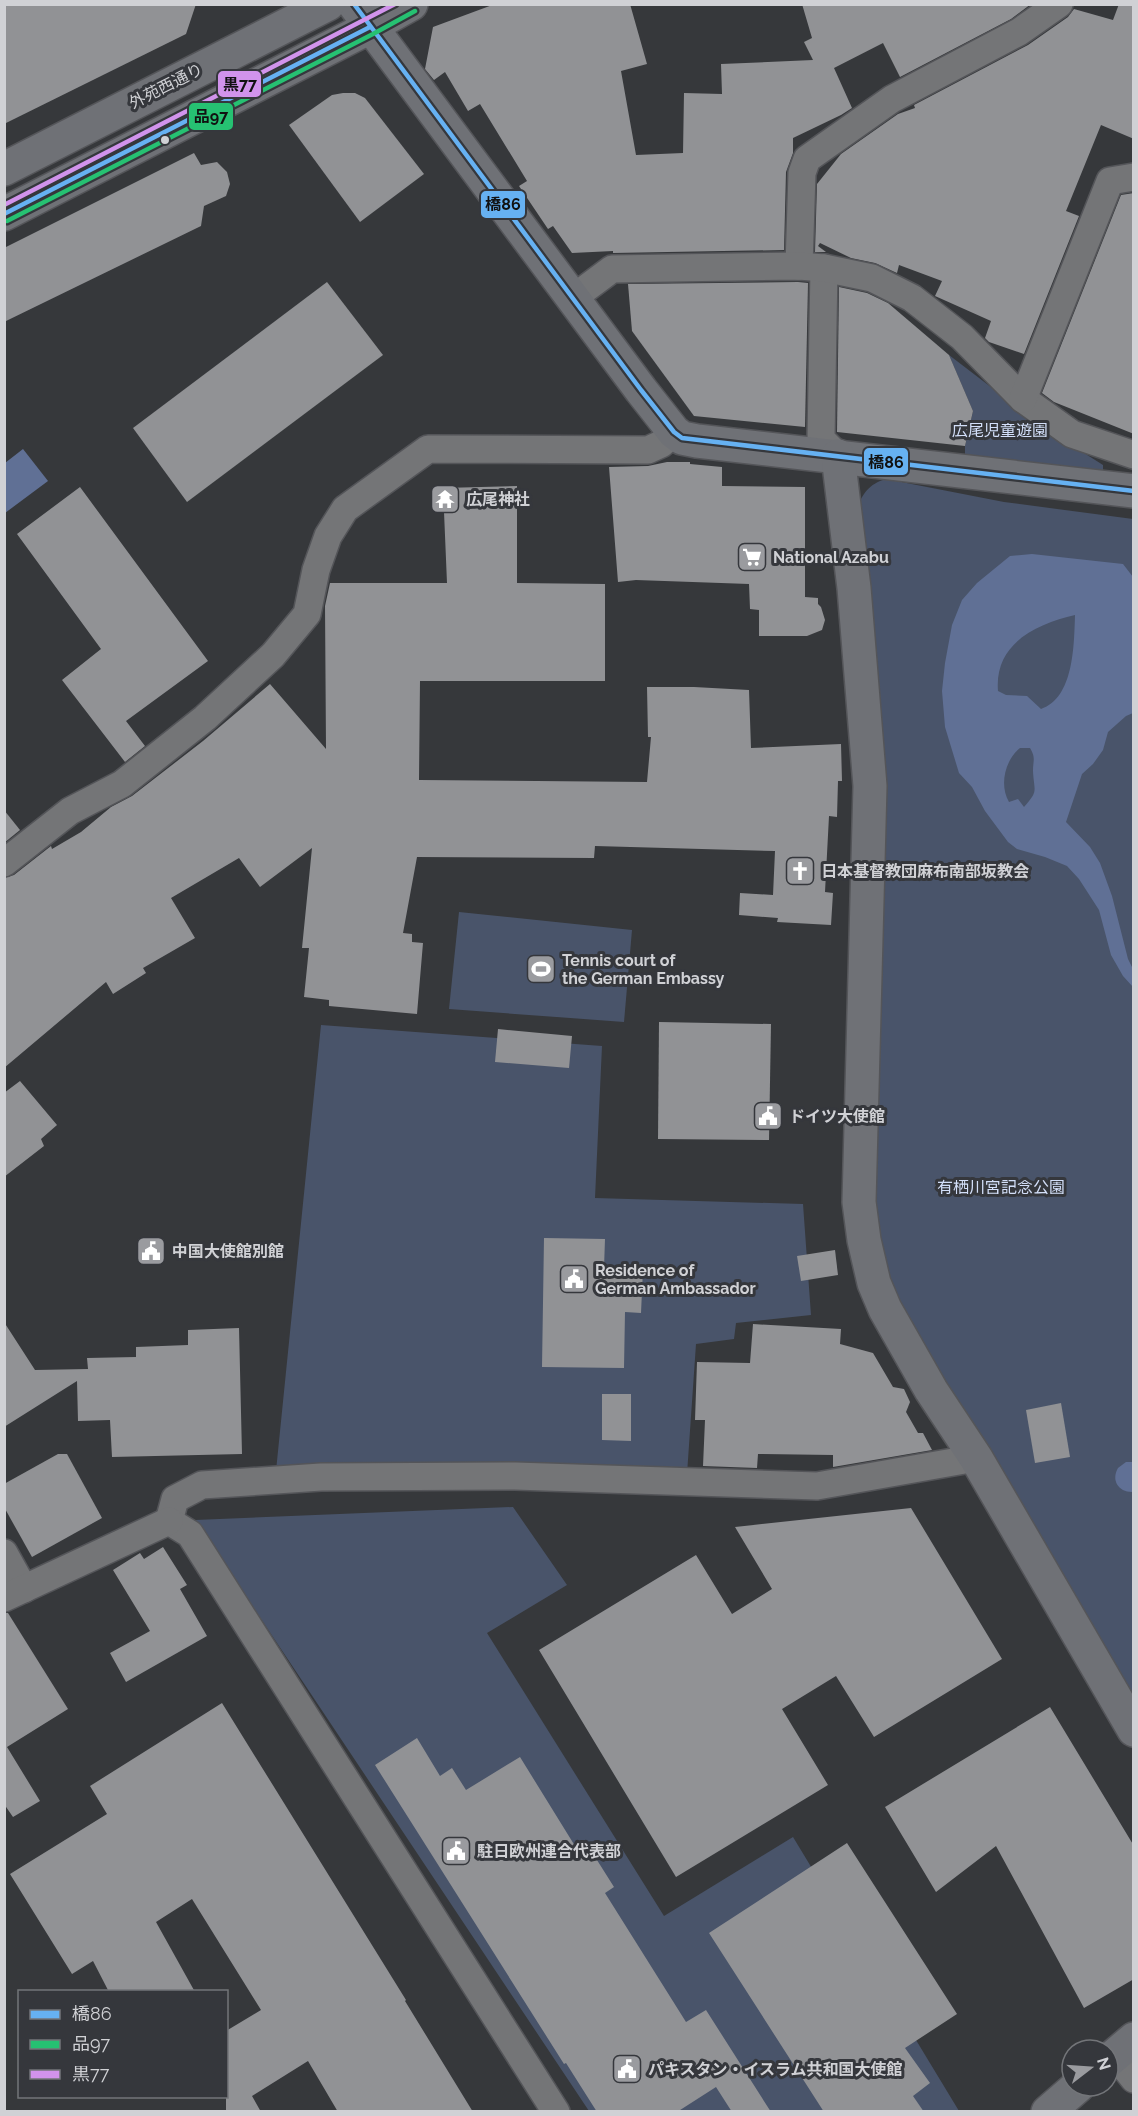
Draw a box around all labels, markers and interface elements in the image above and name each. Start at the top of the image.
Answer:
street label: 外苑西通り [126,59,206,113]
line badge: 黒77 [217,70,262,98]
text: 黒77 [223,75,257,94]
line badge: 品97 [188,102,234,131]
text: 品97 [194,107,228,126]
unlabelled marker [159,134,171,146]
line badge: 橋86 [480,190,526,219]
text: 橋86 [485,195,521,214]
park label: 広尾児童遊園 [952,421,1048,440]
line badge: 橋86 [863,447,909,476]
text: 橋86 [868,453,904,472]
temple icon: 広尾神社 [429,483,461,515]
place label: 広尾神社 [466,490,530,509]
supermarket icon: National Azabu [736,541,768,573]
place label: National Azabu [773,548,889,567]
church icon: 日本基督教団麻布南部坂教会 [784,855,816,887]
place label: 日本基督教団麻布南部坂教会 [821,862,1029,881]
place label: Tennis court of the German Embassy [562,951,725,988]
sports icon: Tennis court of the German Embassy [525,953,557,985]
public building icon: ドイツ大使館 [752,1100,784,1132]
place label: ドイツ大使館 [789,1107,885,1126]
park label: 有栖川宮記念公園 [937,1178,1065,1197]
public building icon: 中国大使館別館 [135,1235,167,1267]
place label: 中国大使館別館 [172,1242,284,1261]
place label: Residence of German Ambassador [595,1261,756,1298]
public building icon: Residence of German Ambassador [558,1263,590,1295]
public building icon: 駐日欧州連合代表部 [440,1835,472,1867]
place label: 駐日欧州連合代表部 [477,1842,621,1861]
legend [18,1990,228,2098]
text: 橋86 [72,2003,112,2024]
text: 品97 [72,2033,110,2054]
north arrow [1060,2038,1120,2098]
public building icon: パキスタン・イスラム共和国大使館 [611,2053,643,2085]
text: N [1093,2055,1115,2072]
place label: パキスタン・イスラム共和国大使館 [648,2060,903,2079]
text: 黒77 [72,2063,110,2084]

